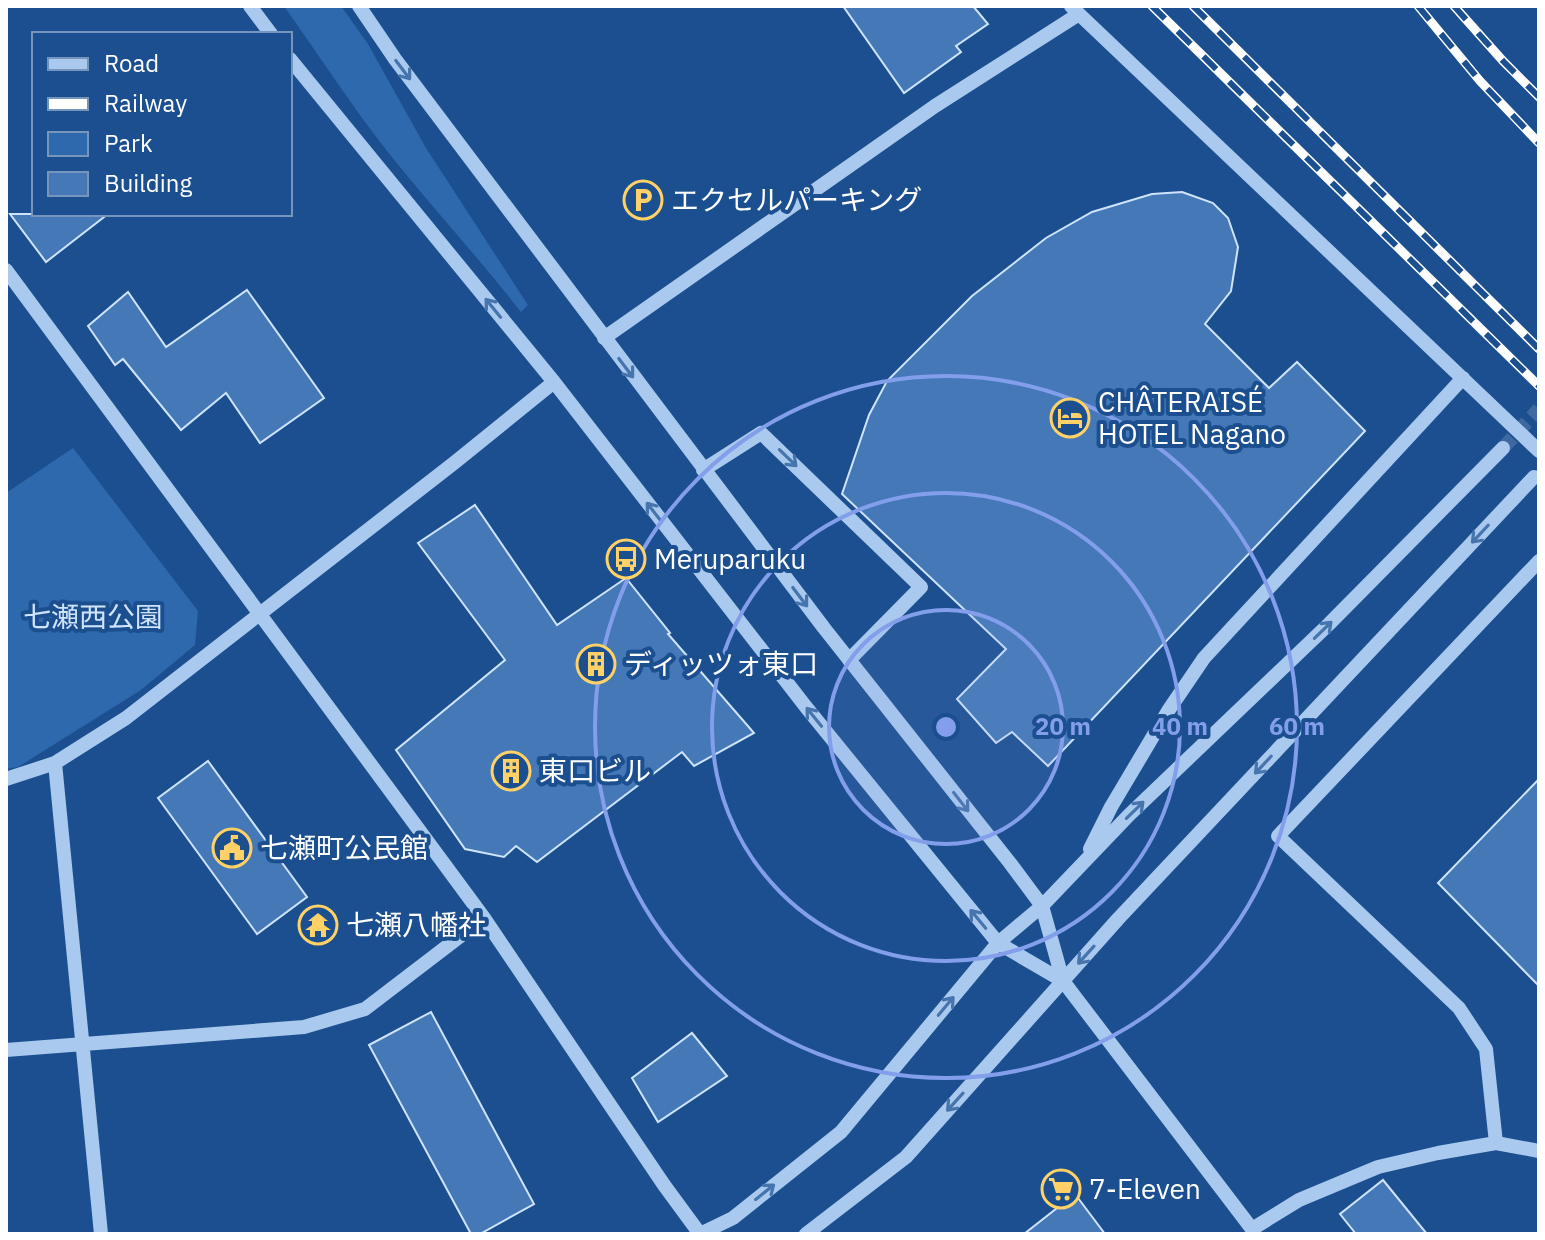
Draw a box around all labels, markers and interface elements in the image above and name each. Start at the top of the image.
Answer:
legend [32,32,292,216]
text: Road [104,47,159,79]
one-way arrow [394,59,411,80]
text: Railway [104,87,187,119]
text: Park [104,127,153,159]
text: Building [104,167,192,199]
parking icon: エクセルパーキング [622,179,664,221]
place label: エクセルパーキング [671,181,922,218]
one-way arrow [484,298,502,319]
one-way arrow [618,357,635,378]
place label: CHÂTERAISÉ HOTEL Nagano [1098,383,1286,452]
hotel icon: CHÂTERAISÉ HOTEL Nagano [1049,397,1091,439]
one-way arrow [778,449,798,468]
one-way arrow [646,502,663,523]
one-way arrow [1471,524,1490,544]
bus stop icon: Meruparuku [605,538,647,580]
place label: Meruparuku [654,540,806,577]
one-way arrow [792,586,809,607]
park label: 七瀬西公園 [23,598,163,635]
one-way arrow [1313,621,1333,640]
building icon: ディッツォ東口 [575,643,617,685]
place label: ディッツォ東口 [624,645,818,682]
one-way arrow [805,707,823,728]
text: 20 m [1035,710,1091,742]
text: 40 m [1152,710,1208,742]
text: 60 m [1269,710,1325,742]
centre of rings [932,713,960,741]
building icon: 東口ビル [490,750,532,792]
place label: 東口ビル [539,752,651,789]
one-way arrow [1254,755,1273,774]
one-way arrow [952,791,970,812]
one-way arrow [1125,801,1144,820]
public building icon: 七瀬町公民館 [211,827,253,869]
place label: 七瀬町公民館 [260,829,428,866]
temple icon: 七瀬八幡社 [297,904,339,946]
place label: 七瀬八幡社 [346,906,486,943]
one-way arrow [969,909,987,930]
one-way arrow [1077,945,1095,965]
one-way arrow [937,997,955,1017]
one-way arrow [946,1092,965,1112]
supermarket icon: 7-Eleven [1040,1168,1082,1210]
place label: 7-Eleven [1089,1170,1201,1207]
one-way arrow [754,1183,775,1201]

